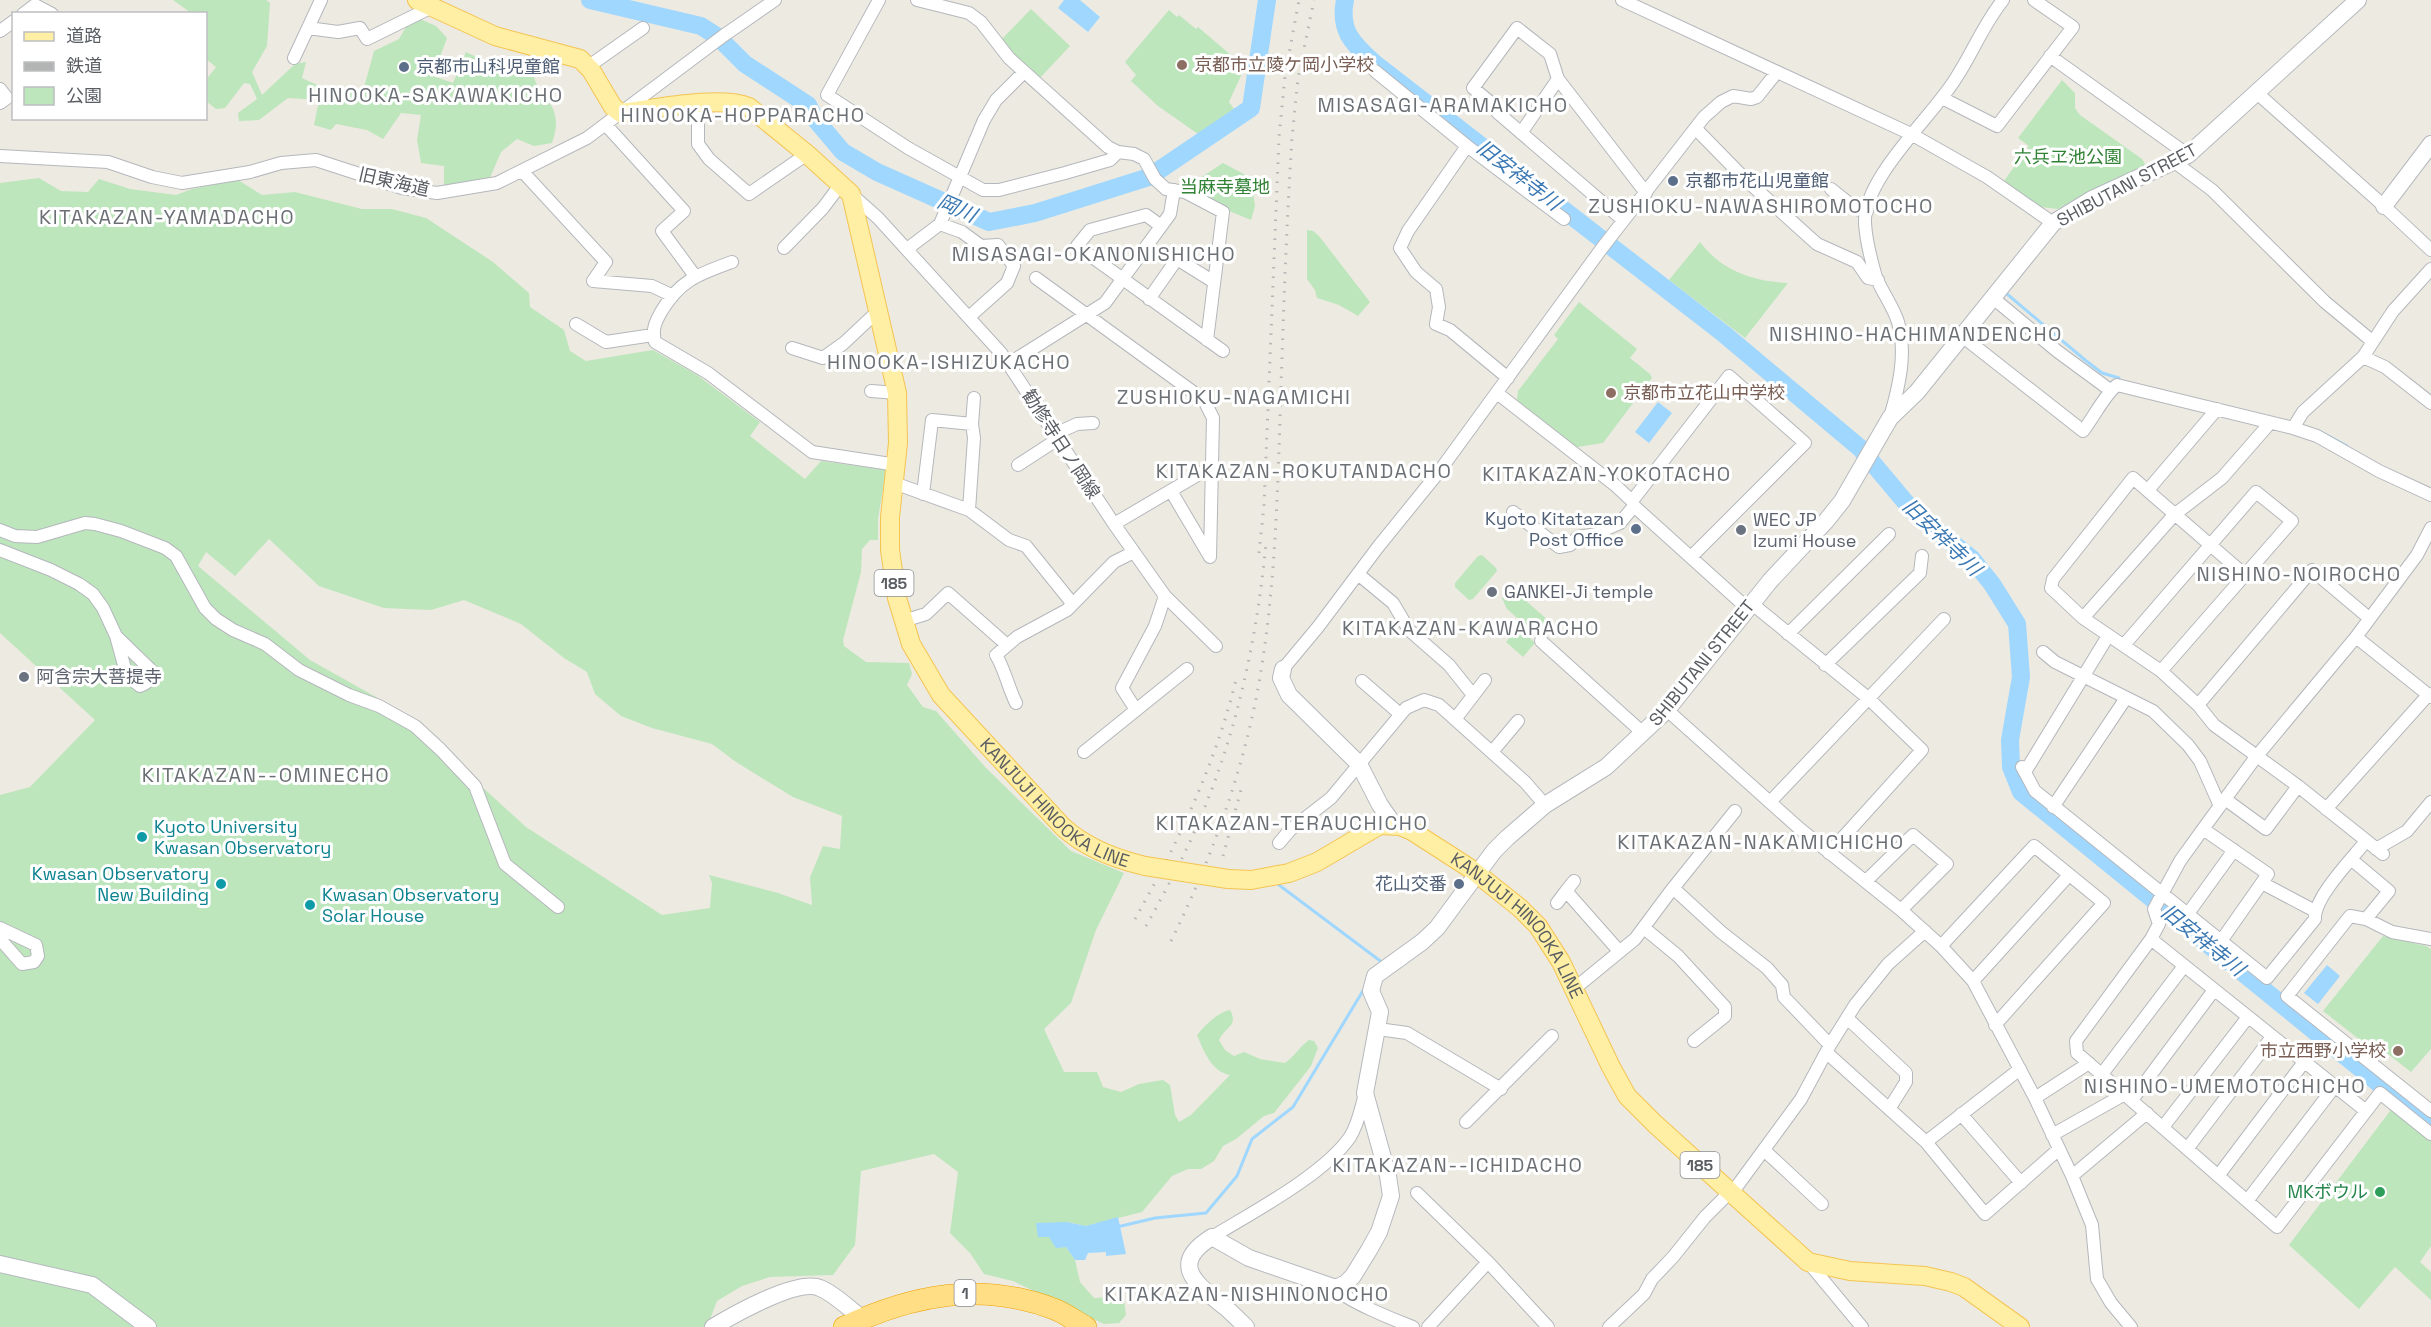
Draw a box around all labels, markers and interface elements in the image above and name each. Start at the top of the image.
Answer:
legend [12,12,207,120]
text: 道路 [66,24,102,47]
place label: 京都市立陵ケ岡小学校 [1194,53,1374,76]
text: 鉄道 [66,54,102,77]
place label: 京都市山科児童館 [416,55,560,78]
marker: 京都市立陵ケ岡小学校 [1175,58,1189,72]
marker: 京都市山科児童館 [397,60,411,74]
district label: HINOOKA-SAKAWAKICHO [308,82,564,108]
text: 公園 [66,84,102,107]
district label: MISASAGI-ARAMAKICHO [1317,92,1569,118]
district label: HINOOKA-HOPPARACHO [620,102,866,128]
water label: 旧安祥寺川 [1472,134,1568,217]
street label: SHIBUTANI STREET [2053,138,2201,231]
park label: 六兵ヱ池公園 [2014,145,2122,168]
street label: 旧東海道 [356,162,432,201]
place label: 京都市花山児童館 [1685,169,1829,192]
marker: 京都市花山児童館 [1666,174,1680,188]
park label: 当麻寺墓地 [1180,175,1270,198]
water label: 岡川 [933,188,982,229]
district label: ZUSHIOKU-NAWASHIROMOTOCHO [1588,193,1934,219]
district label: KITAKAZAN-YAMADACHO [39,204,295,230]
district label: MISASAGI-OKANONISHICHO [952,241,1236,267]
district label: NISHINO-HACHIMANDENCHO [1769,321,2063,347]
district label: HINOOKA-ISHIZUKACHO [827,349,1071,375]
place label: 京都市立花山中学校 [1623,381,1785,404]
district label: ZUSHIOKU-NAGAMICHI [1117,384,1351,410]
street label: 勧修寺日ノ岡線 [1017,385,1105,503]
marker: 京都市立花山中学校 [1604,386,1618,400]
district label: KITAKAZAN-ROKUTANDACHO [1156,458,1452,484]
district label: KITAKAZAN-YOKOTACHO [1482,461,1732,487]
water label: 旧安祥寺川 [1897,493,1988,582]
place label: Kyoto Kitatazan Post Office [1485,507,1624,551]
place label: WEC JP Izumi House [1753,508,1856,552]
marker: Kyoto Kitatazan Post Office [1629,522,1643,536]
marker: WEC JP Izumi House [1734,523,1748,537]
district label: NISHINO-NOIROCHO [2196,561,2402,587]
road number: 185 [874,570,914,596]
place label: GANKEI-Ji temple [1504,580,1653,603]
marker: GANKEI-Ji temple [1485,585,1499,599]
street label: SHIBUTANI STREET [1644,595,1760,731]
district label: KITAKAZAN-KAWARACHO [1342,615,1600,641]
place label: 阿含宗大菩提寺 [36,665,162,688]
marker: 阿含宗大菩提寺 [17,670,31,684]
street label: KANJUJI HINOOKA LINE [975,733,1132,872]
district label: KITAKAZAN--OMINECHO [142,762,390,788]
district label: KITAKAZAN-TERAUCHICHO [1156,810,1428,836]
place label: Kyoto University Kwasan Observatory [154,815,331,859]
district label: KITAKAZAN-NAKAMICHICHO [1617,829,1905,855]
marker: Kyoto University Kwasan Observatory [135,830,149,844]
street label: KANJUJI HINOOKA LINE [1447,847,1589,1002]
place label: Kwasan Observatory New Building [32,862,209,906]
place label: 花山交番 [1375,872,1447,895]
marker: Kwasan Observatory New Building [214,877,228,891]
marker: 花山交番 [1452,877,1466,891]
place label: Kwasan Observatory Solar House [322,883,499,927]
marker: Kwasan Observatory Solar House [303,898,317,912]
water label: 旧安祥寺川 [2156,898,2252,983]
place label: 市立西野小学校 [2260,1039,2386,1062]
marker: 市立西野小学校 [2391,1044,2405,1058]
district label: NISHINO-UMEMOTOCHICHO [2084,1073,2366,1099]
district label: KITAKAZAN--ICHIDACHO [1333,1152,1583,1178]
road number: 185 [1680,1152,1720,1178]
place label: MKボウル [2287,1180,2368,1203]
marker: MKボウル [2373,1185,2387,1199]
road number: 1 [954,1280,976,1306]
district label: KITAKAZAN-NISHINONOCHO [1104,1281,1390,1307]

